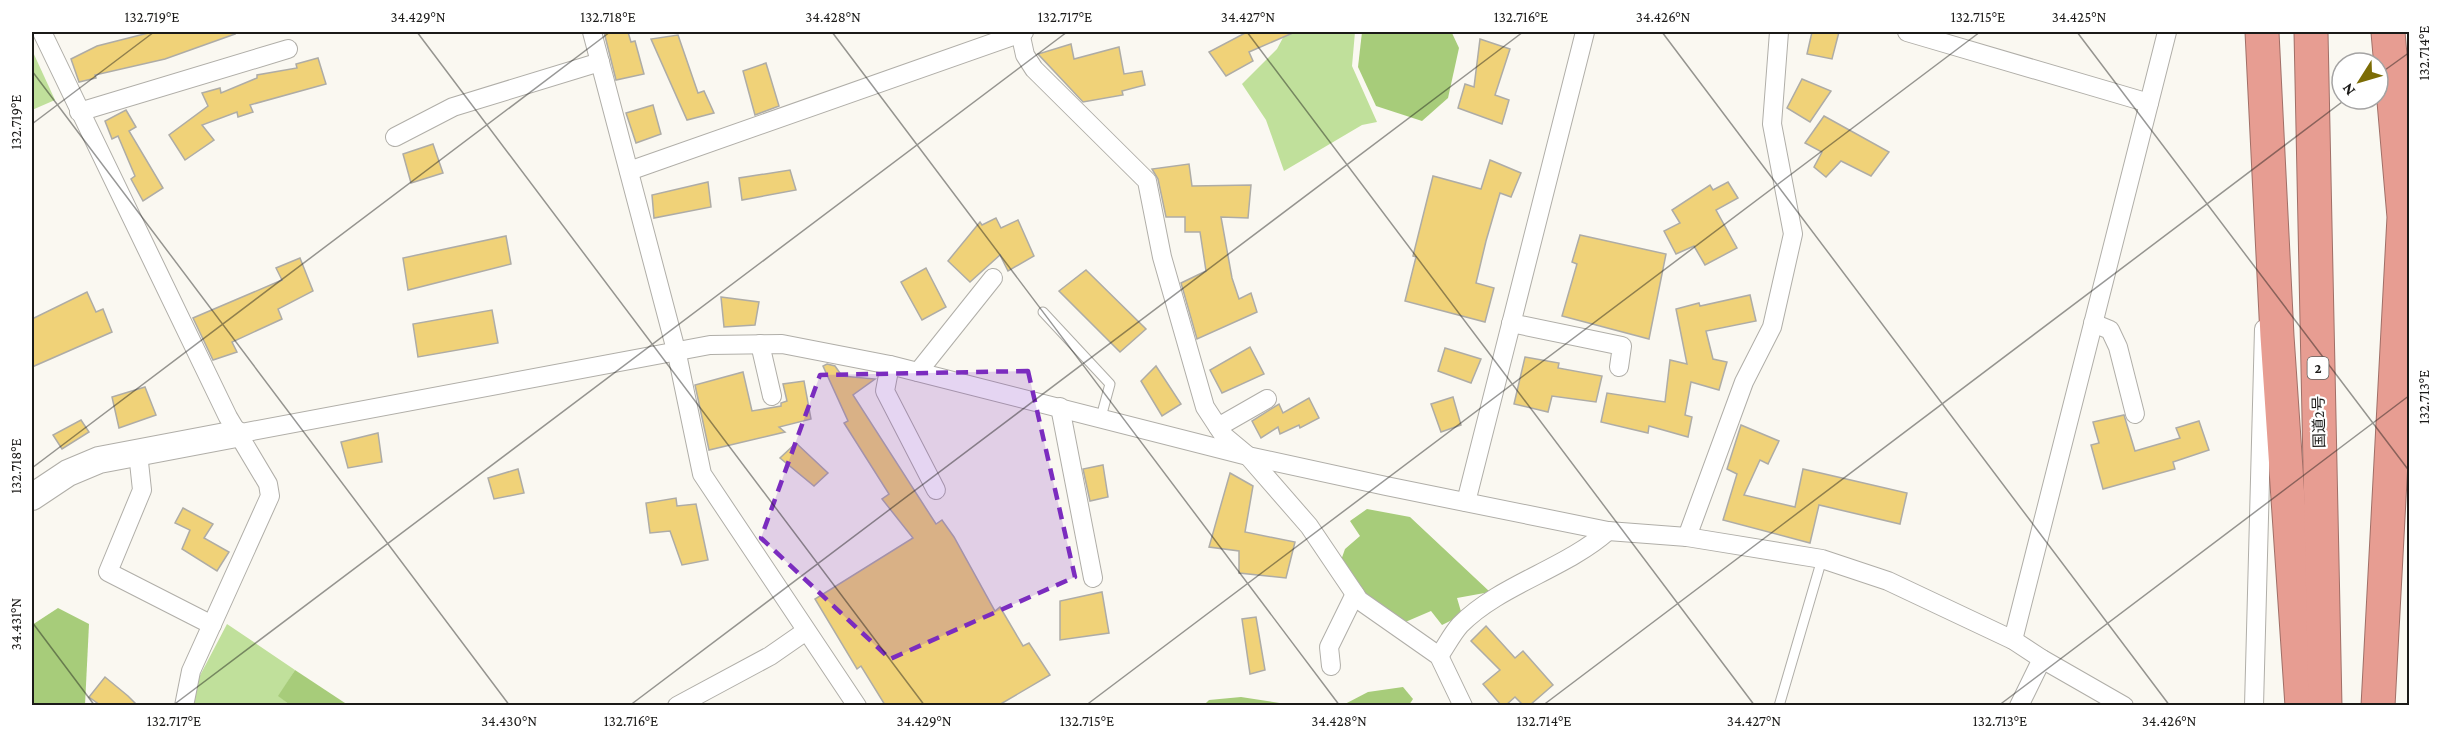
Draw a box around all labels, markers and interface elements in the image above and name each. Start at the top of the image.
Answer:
text: 132.719°E [124,9,180,25]
text: 34.429°N [390,9,446,25]
text: 132.718°E [580,9,636,25]
text: 34.428°N [805,9,861,25]
text: 132.717°E [1038,9,1092,25]
text: 34.427°N [1221,9,1275,25]
text: 132.716°E [1494,9,1548,25]
text: 34.426°N [1636,9,1690,25]
text: 132.715°E [1951,9,2005,25]
text: 34.425°N [2052,9,2106,25]
text: 132.714°E [2416,25,2432,81]
north arrow [2330,51,2390,111]
text: N [2338,80,2358,99]
text: 132.719°E [8,94,24,150]
road number: 2 [2308,357,2328,379]
text: 132.713°E [2416,370,2432,424]
street label: 国道2号 [2311,396,2327,448]
text: 132.718°E [8,438,24,494]
text: 34.431°N [8,598,24,650]
text: 132.717°E [147,713,201,729]
text: 34.430°N [481,713,537,729]
text: 132.716°E [604,713,658,729]
text: 34.429°N [896,713,952,729]
text: 132.715°E [1060,713,1114,729]
text: 34.428°N [1311,713,1367,729]
text: 132.714°E [1516,713,1572,729]
text: 34.427°N [1727,713,1781,729]
text: 132.713°E [1973,713,2027,729]
text: 34.426°N [2142,713,2196,729]

